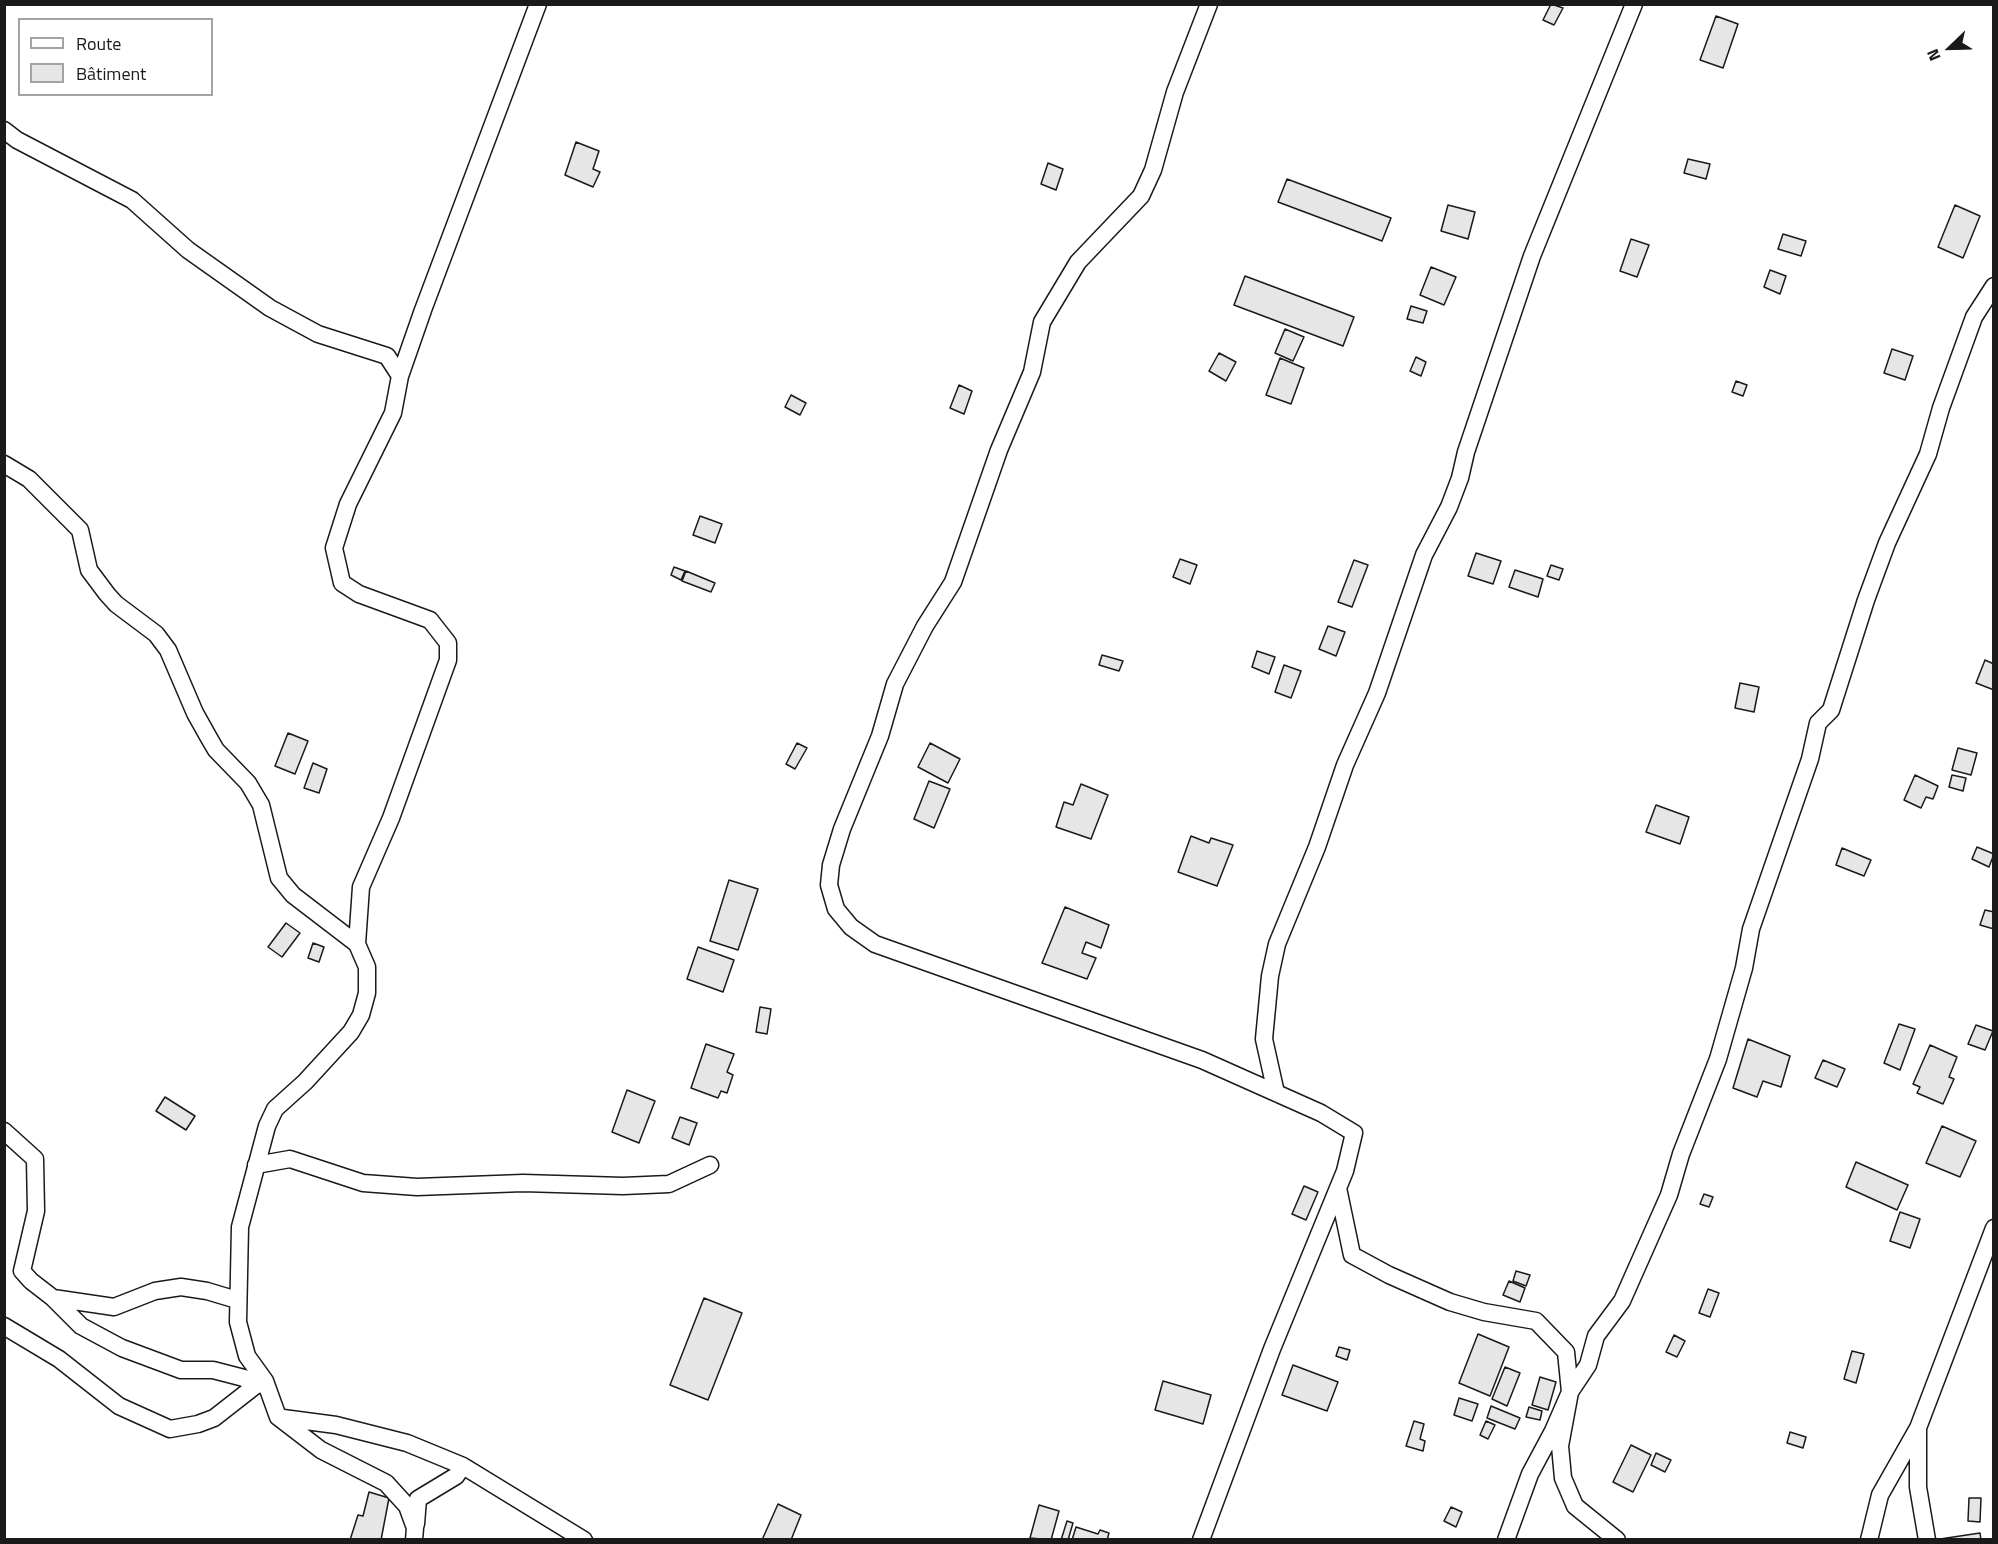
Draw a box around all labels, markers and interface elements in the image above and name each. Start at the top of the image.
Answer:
legend [18,18,213,96]
north arrow [1920,18,1980,78]
text: Route [76,30,121,57]
text: N [1920,45,1947,65]
text: Bâtiment [76,60,146,87]

